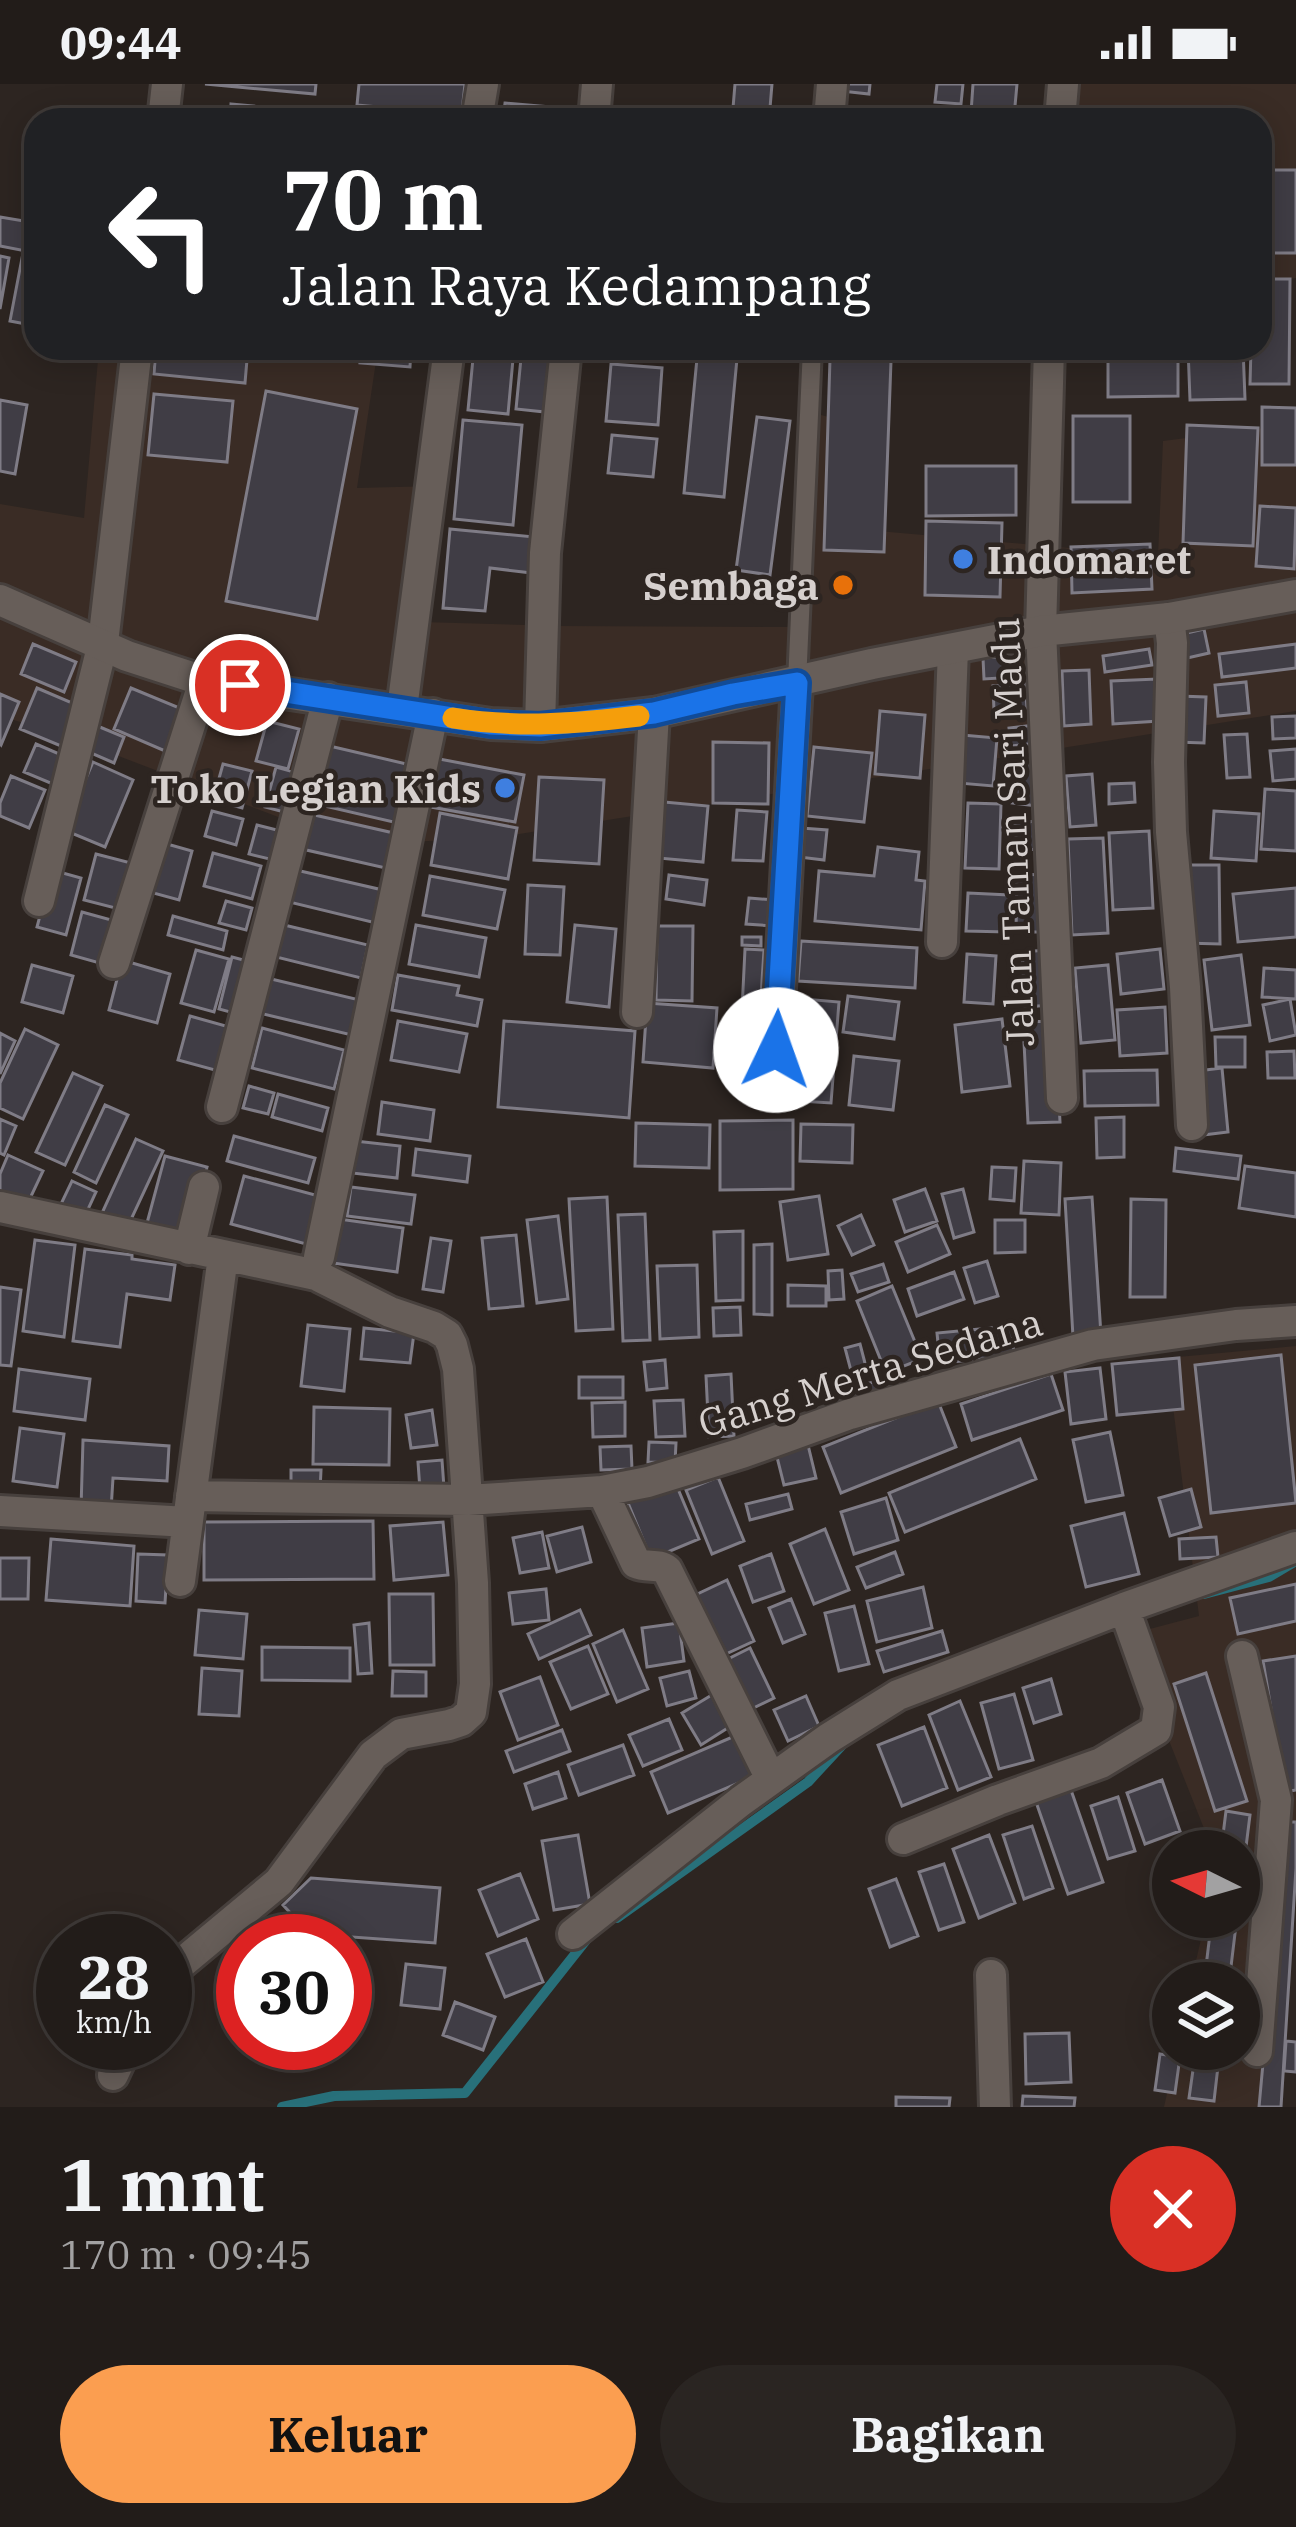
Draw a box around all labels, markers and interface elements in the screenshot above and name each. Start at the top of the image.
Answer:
text: 09:44 [60,13,182,71]
text: 70 m [282,144,484,253]
icon: left [84,156,240,312]
text: Jalan Raya Kedampang [282,250,871,320]
place label: Indomaret [987,534,1191,585]
marker: Indomaret [950,546,976,572]
place label: Sembaga [643,560,819,611]
marker: Sembaga [830,572,856,598]
street label: Jalan Taman Sari Madu [979,617,1045,1047]
pin [189,634,291,736]
icon: arrive [207,652,273,718]
place label: Toko Legian Kids [151,763,481,814]
marker: Toko Legian Kids [492,775,518,801]
position arrow [713,987,839,1113]
street label: Gang Merta Sedana [692,1295,1048,1449]
north arrow [1152,1830,1260,1938]
map controls [1152,1830,1260,2070]
speed limit sign: 30 [216,1914,372,2070]
text: 28 [78,1937,150,2016]
button: layers [1152,1962,1260,2070]
text: km/h [76,2002,152,2041]
text: 1 mnt [60,2137,264,2231]
button: close [1110,2146,1236,2272]
text: 170 m · 09:45 [60,2229,312,2280]
button: Keluar [60,2365,636,2503]
button: Bagikan [660,2365,1236,2503]

